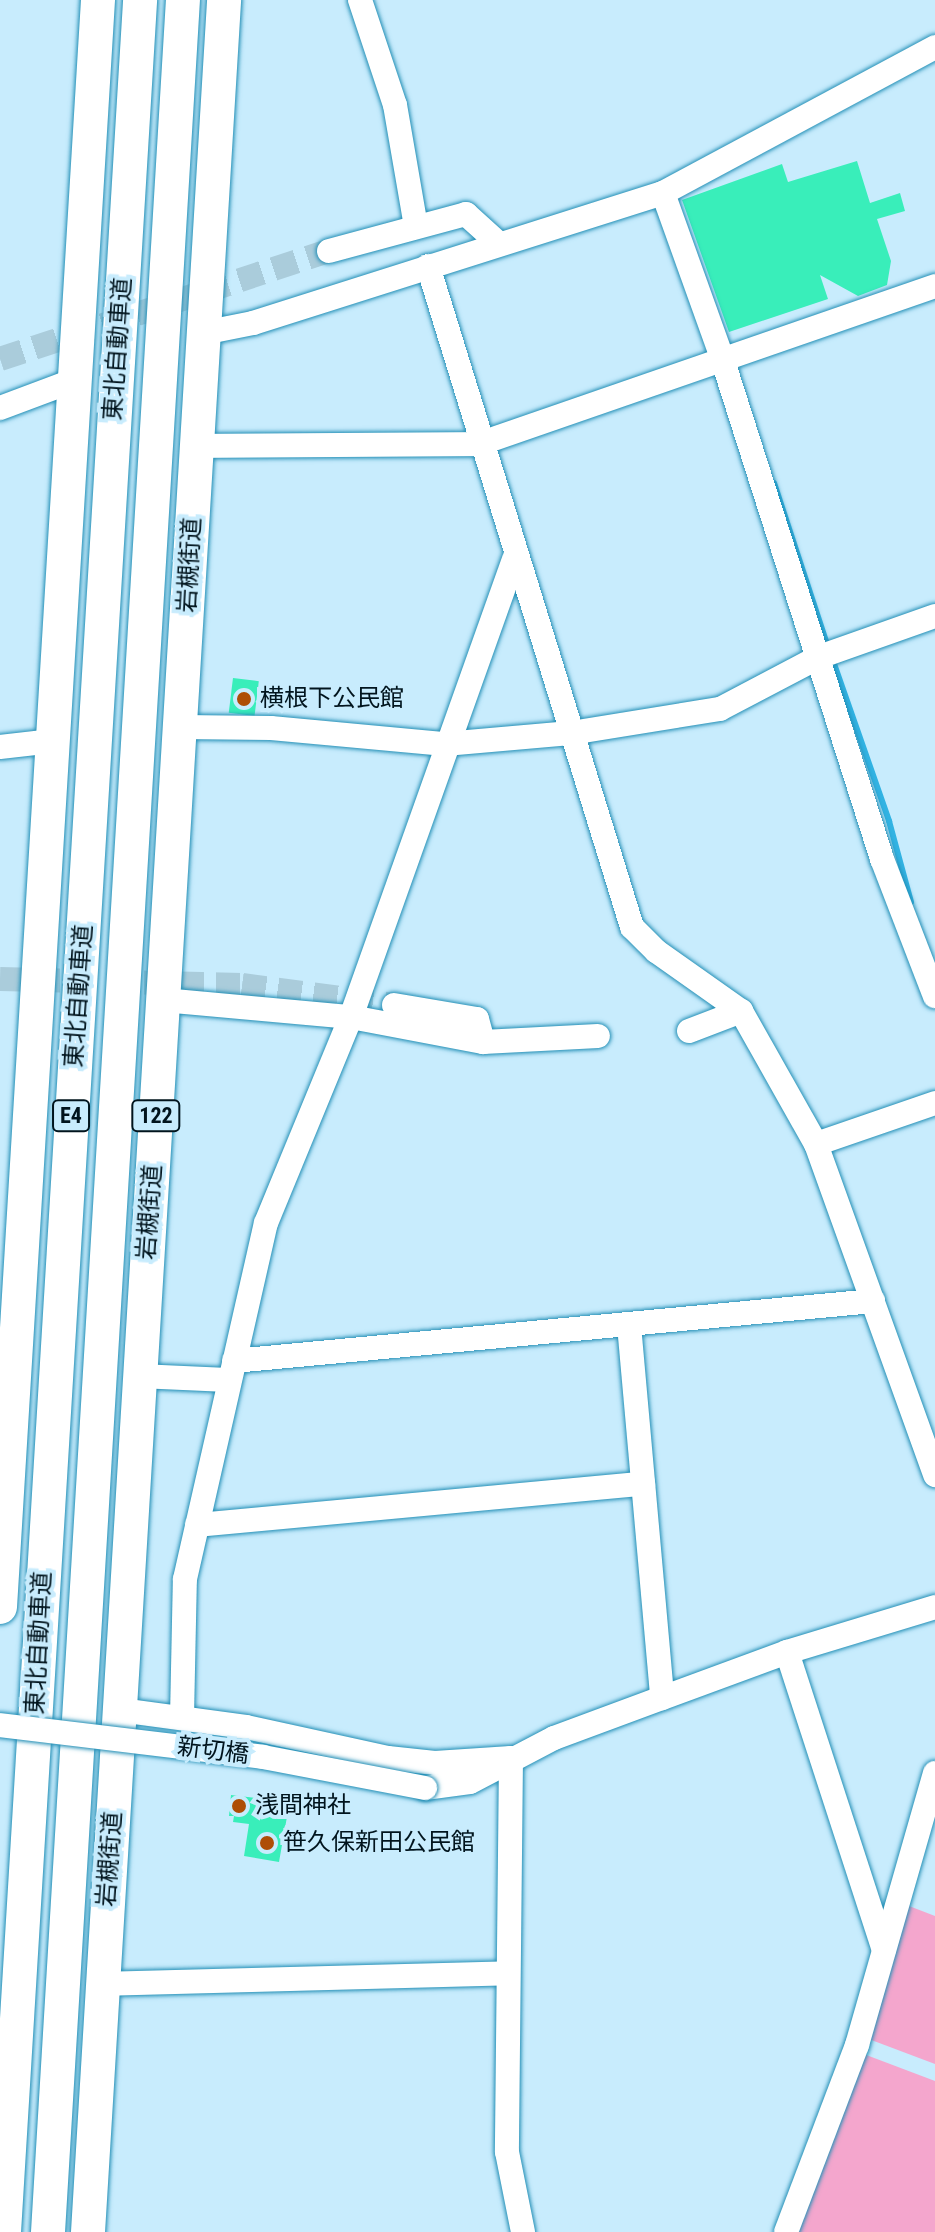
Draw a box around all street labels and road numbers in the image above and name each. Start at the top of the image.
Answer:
street label: 東北自動車道 [99,276,137,422]
street label: 岩槻街道 [173,516,207,614]
street label: 東北自動車道 [60,923,98,1069]
road number: E4 [51,1098,91,1134]
road number: 122 [130,1098,182,1134]
street label: 岩槻街道 [132,1163,168,1261]
street label: 東北自動車道 [21,1570,57,1716]
street label: 新切橋 [176,1732,250,1770]
street label: 岩槻街道 [92,1810,128,1908]

